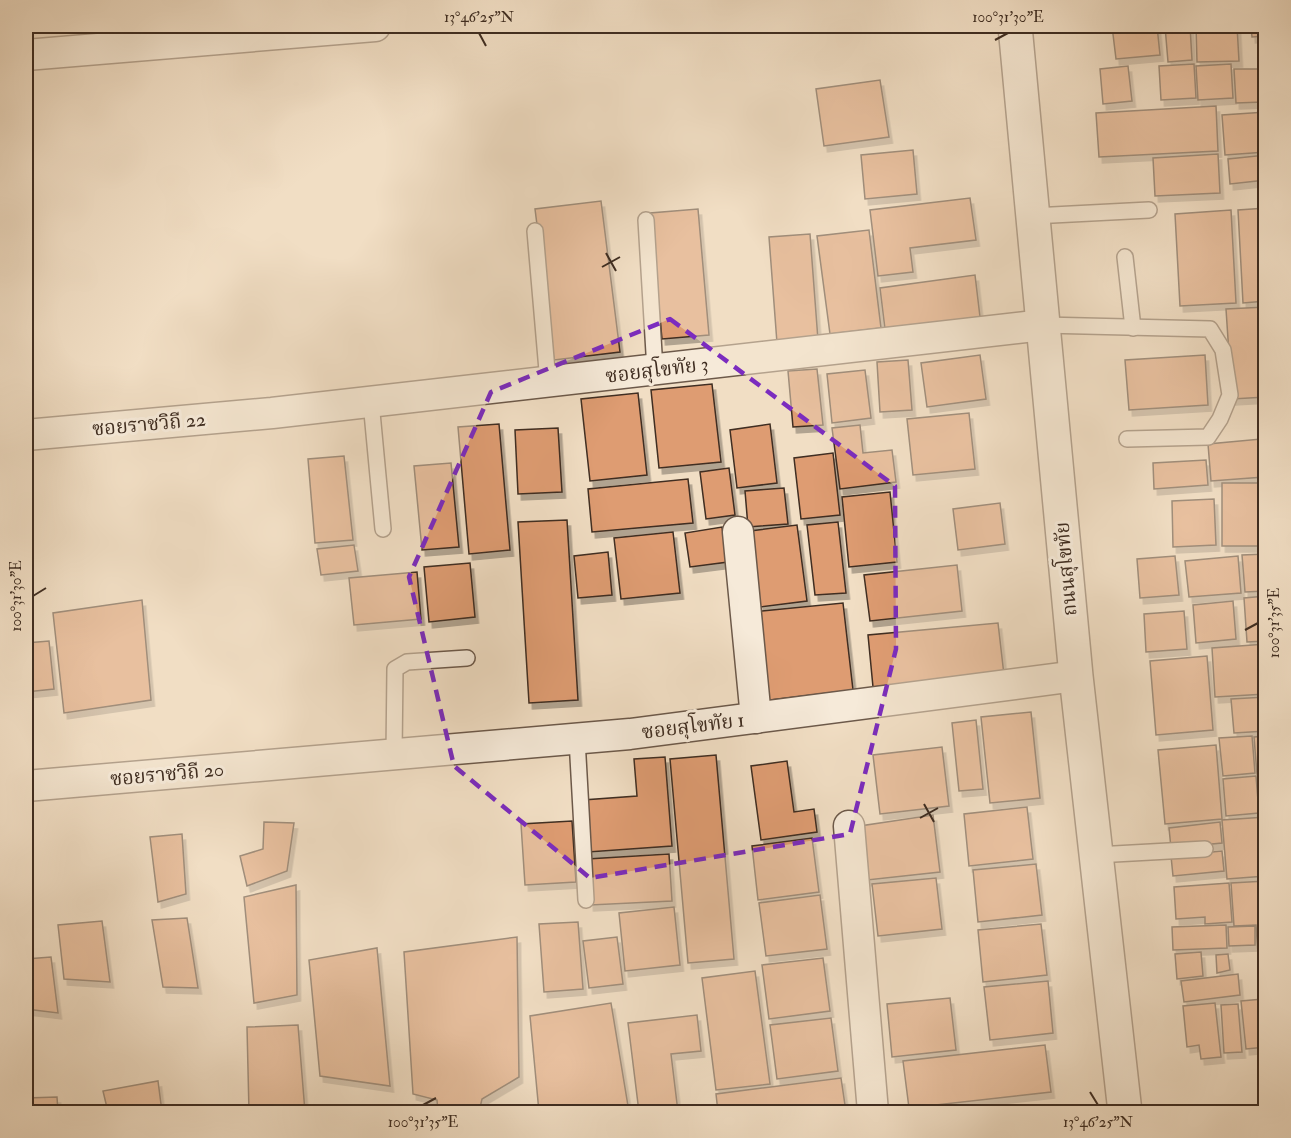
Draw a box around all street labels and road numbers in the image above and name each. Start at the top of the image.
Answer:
street label: ซอยสุโขทัย 3 [604,349,710,389]
street label: ซอยราชวิถี 22 [91,407,207,441]
street label: ถนนสุโขทัย [1047,521,1083,617]
street label: ซอยสุโขทัย 1 [640,705,746,745]
street label: ซอยราชวิถี 20 [109,757,225,791]

